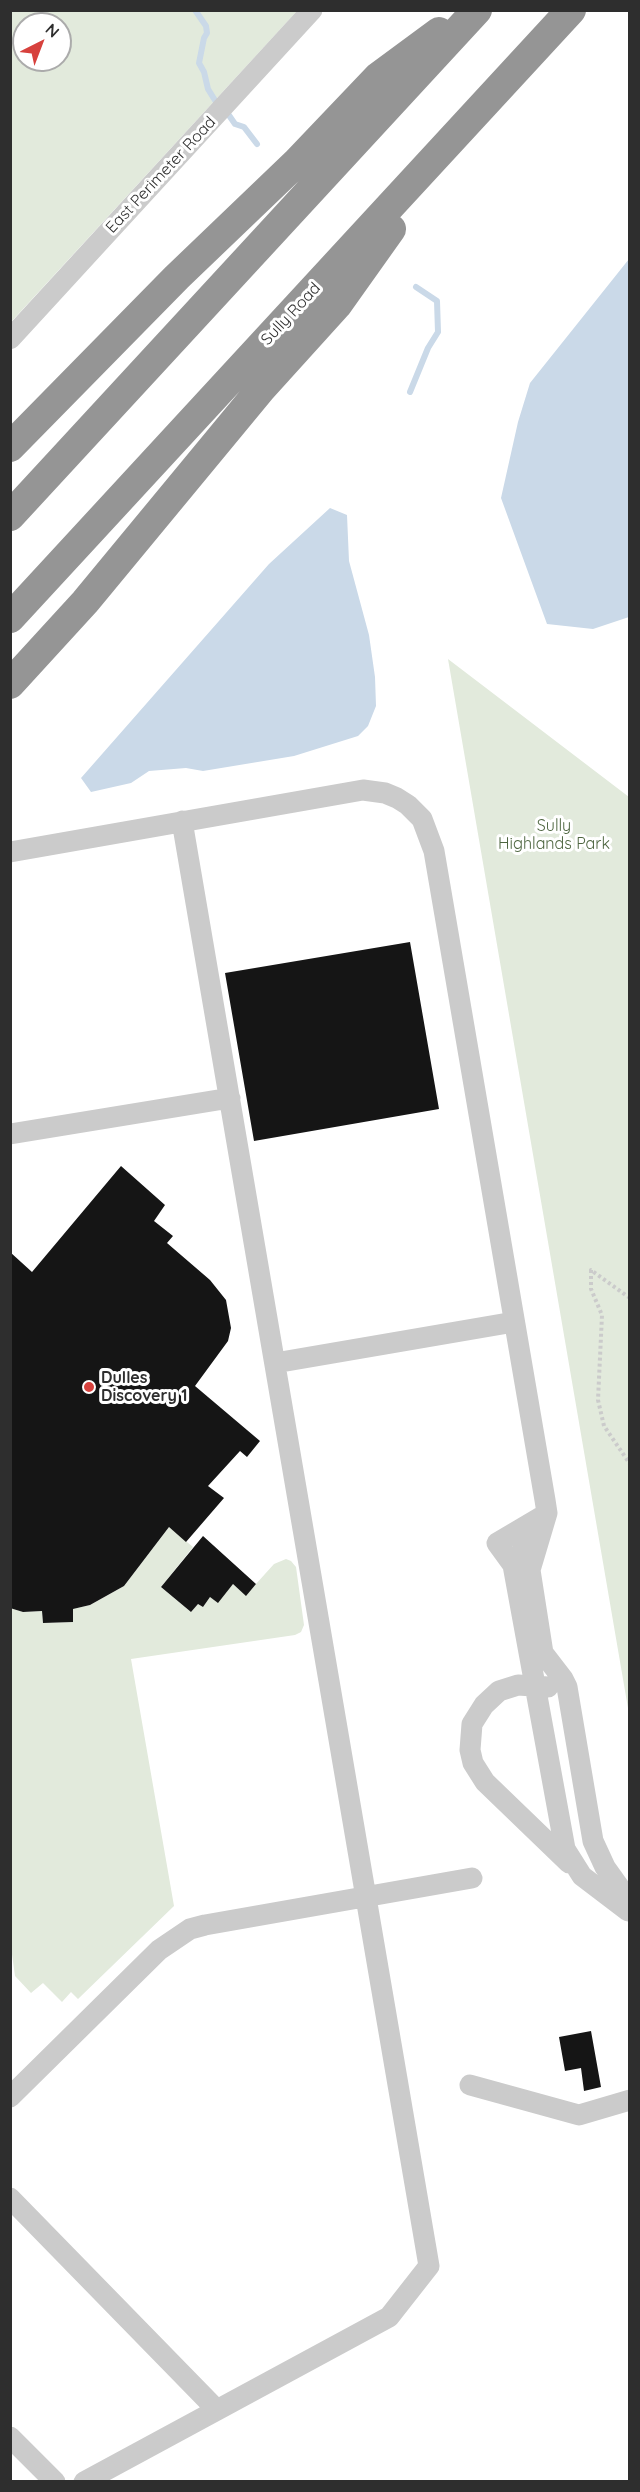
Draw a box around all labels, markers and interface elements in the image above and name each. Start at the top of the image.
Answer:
north arrow [12,12,72,72]
text: N [42,19,64,41]
street label: East Perimeter Road [102,113,220,237]
street label: Sully Road [257,279,325,349]
park label: Sully Highlands Park [498,816,610,854]
place label: Dulles Discovery 1 [101,1368,188,1406]
marker: Dulles Discovery 1 [82,1380,96,1394]

